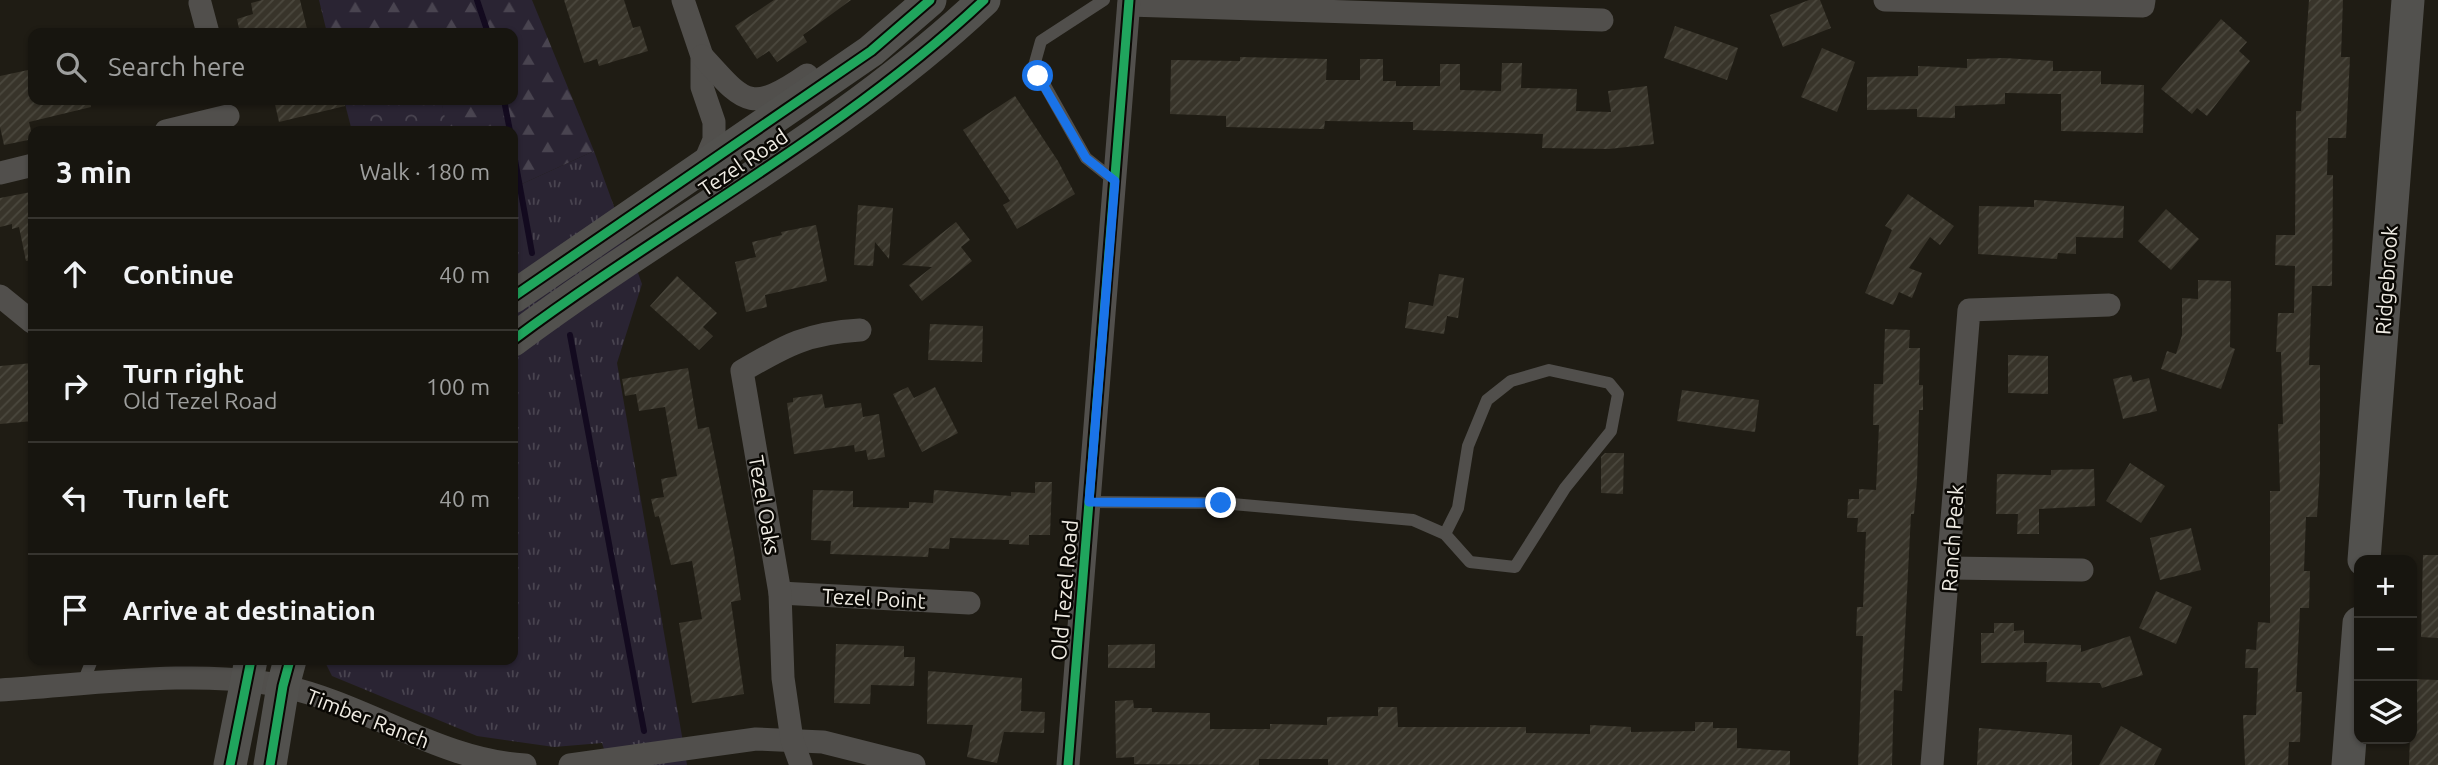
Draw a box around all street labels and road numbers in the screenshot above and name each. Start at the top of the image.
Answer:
street label: Tezel Road [694,124,792,200]
street label: Ridgebrook [2370,224,2402,335]
street label: Tezel Oaks [744,453,786,557]
street label: Ranch Peak [1936,483,1968,592]
street label: Old Tezel Road [1046,519,1082,661]
street label: Tezel Point [822,583,926,613]
street label: Timber Ranch [303,684,433,752]

